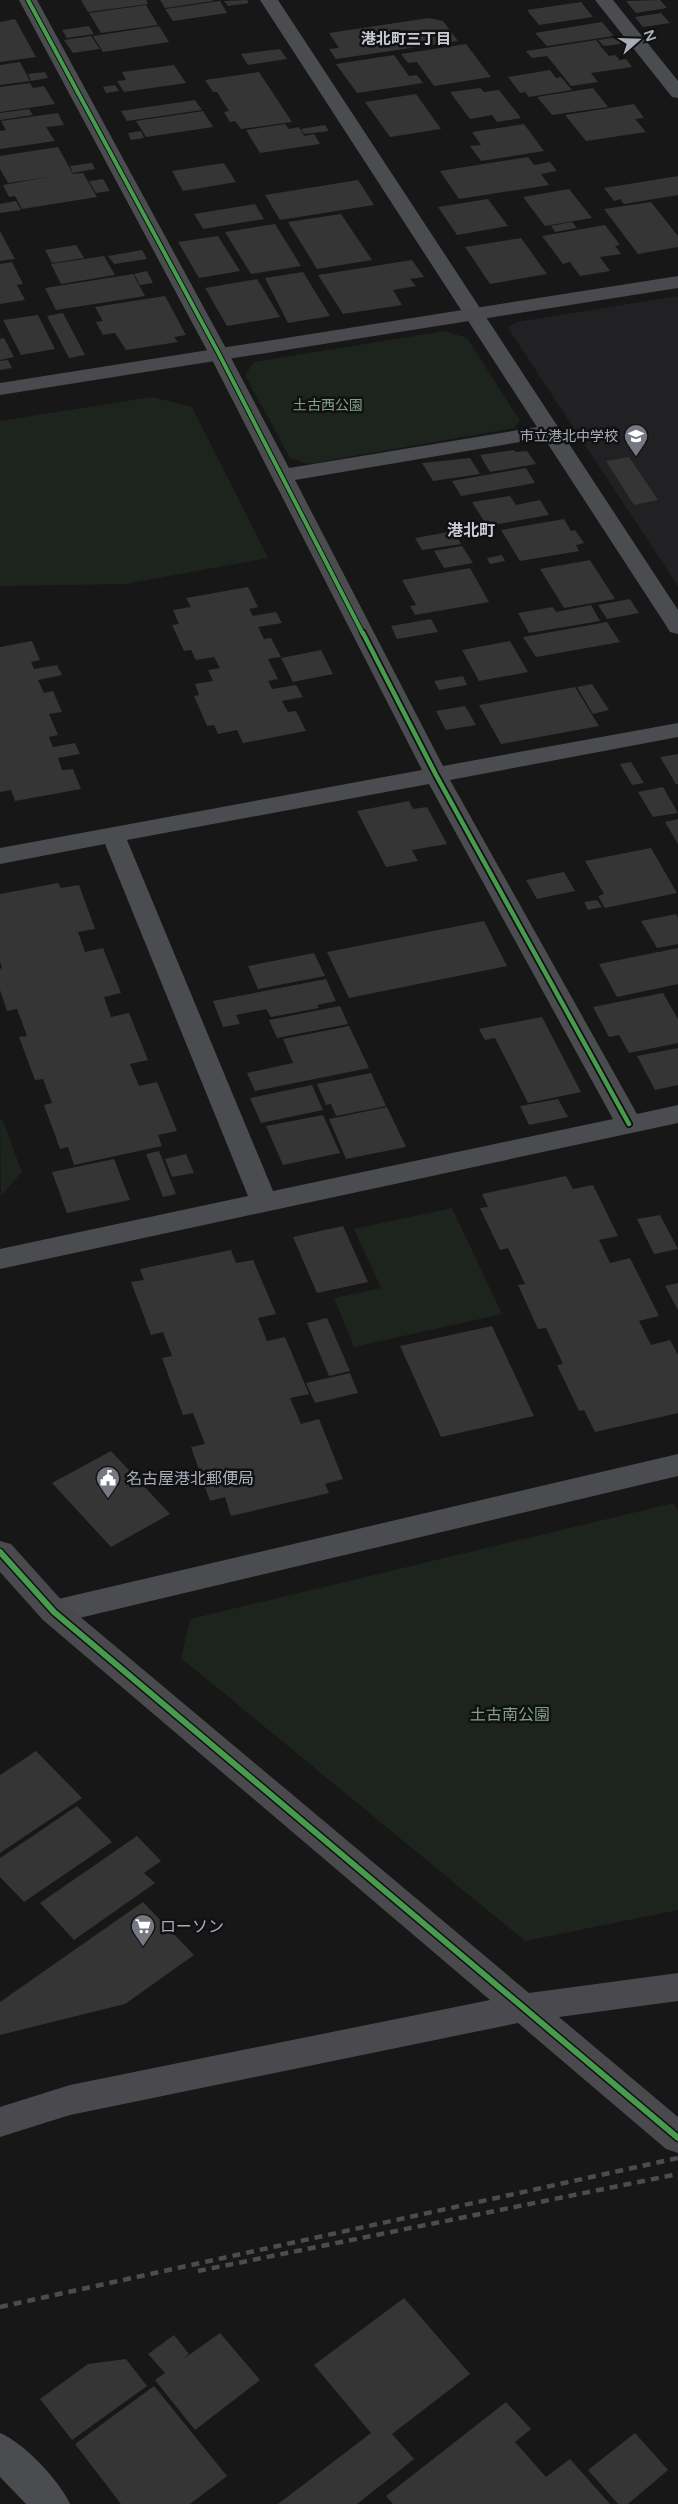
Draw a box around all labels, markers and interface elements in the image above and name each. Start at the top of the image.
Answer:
north arrow [613,15,663,65]
text: N [640,28,660,44]
district label: 港北町三丁目 [361,30,451,48]
park label: 土古西公園 [293,397,363,414]
school or university icon: 市立港北中学校 [623,423,649,457]
place label: 市立港北中学校 [520,428,618,445]
district label: 港北町 [447,521,495,541]
public building icon: 名古屋港北郵便局 [95,1465,121,1499]
place label: 名古屋港北郵便局 [126,1469,254,1489]
park label: 土古南公園 [470,1705,550,1725]
supermarket icon: ローソン [130,1913,156,1947]
place label: ローソン [160,1917,224,1937]

